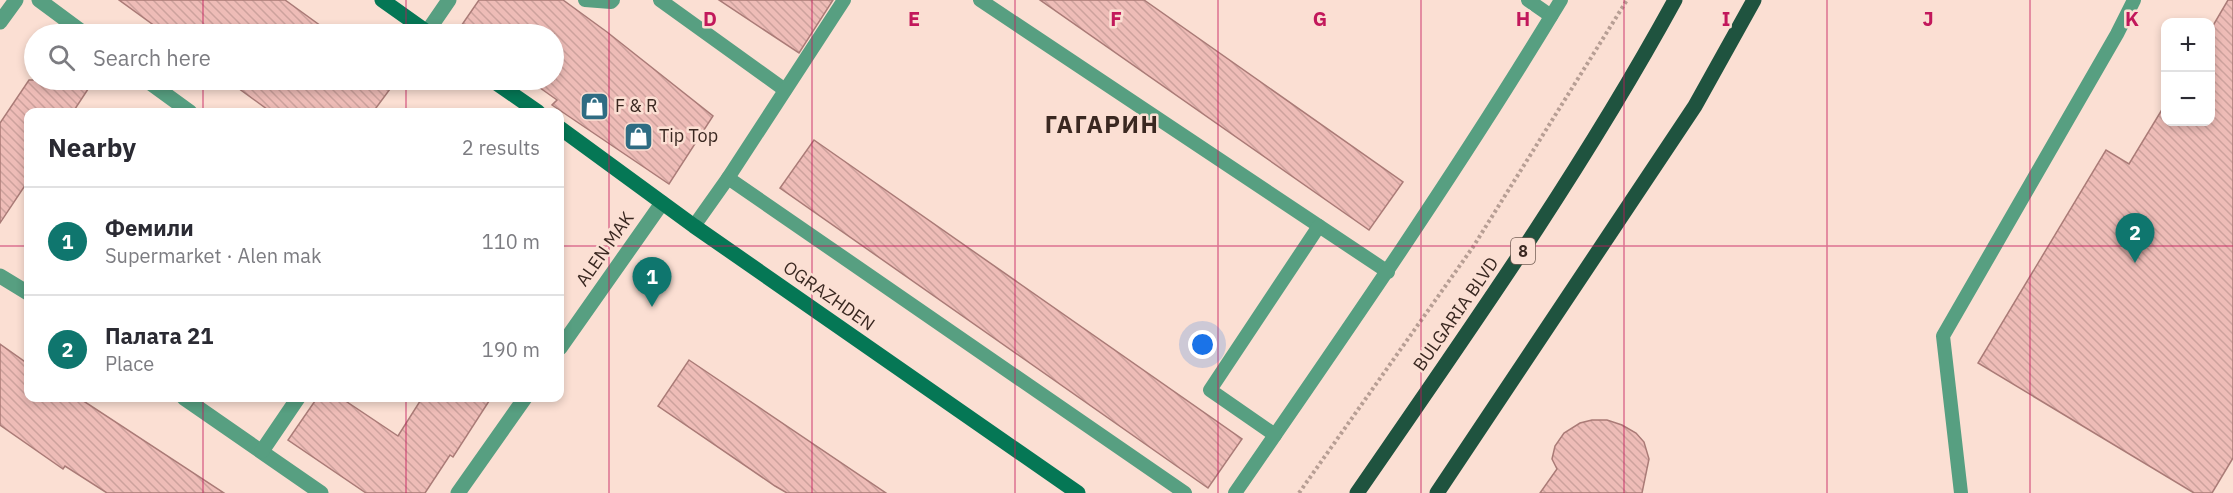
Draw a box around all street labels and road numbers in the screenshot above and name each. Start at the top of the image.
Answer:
street label: ALEN MAK [571,207,639,290]
road number: 8 [1511,238,1535,264]
street label: BULGARIA BLVD [1408,252,1503,375]
street label: OGRAZHDEN [779,256,880,336]

